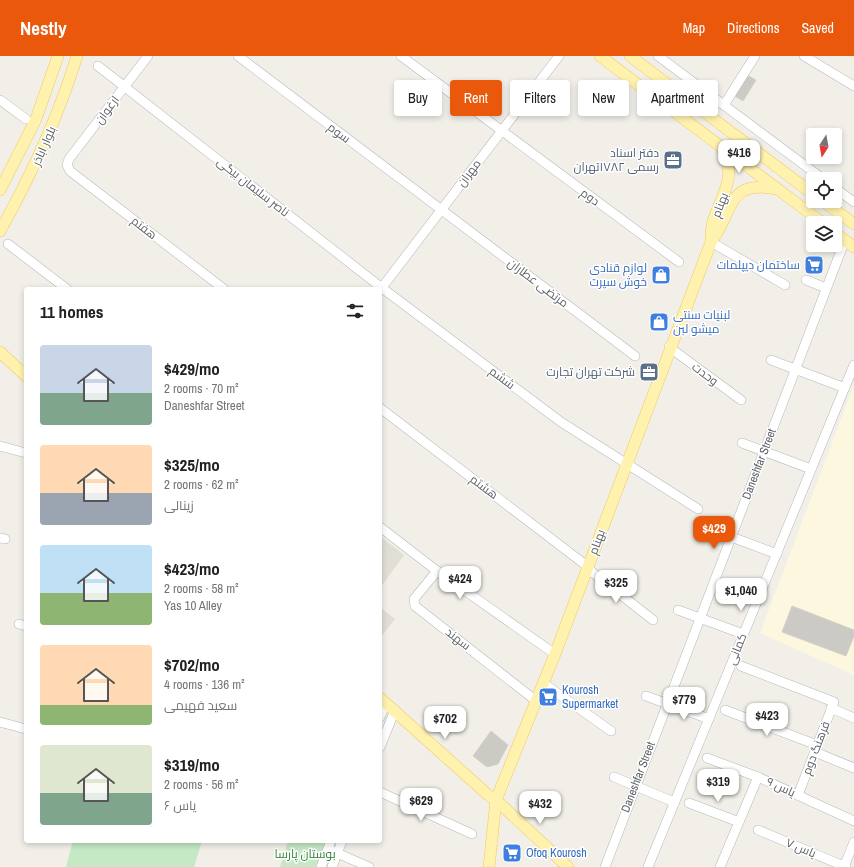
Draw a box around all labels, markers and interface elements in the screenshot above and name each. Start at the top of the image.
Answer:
text: Nestly [20,15,67,41]
text: Map [683,19,705,37]
text: Directions [727,19,779,37]
text: Saved [801,19,834,37]
chip: Buy [394,80,442,116]
chip: Rent [450,80,502,116]
chip: Filters [510,80,570,116]
chip: New [578,80,629,116]
chip: Apartment [637,80,718,116]
street label: ارغوان [91,93,123,127]
street label: سوم [324,119,354,147]
street label: بلوار اباذر [28,124,60,169]
north arrow [806,128,842,164]
map controls [806,128,842,252]
pin: $416 [715,140,763,174]
text: $416 [727,144,751,161]
place label: دفتر اسناد رسمی ۱۷۸۲تهران [574,145,659,175]
office icon: دفتر اسناد رسمی ۱۷۸۲تهران [662,149,684,171]
street label: ناصر سلیمان بیگی [213,154,293,220]
street label: مهران [453,156,485,190]
button: locate [806,172,842,208]
street label: دوم [577,185,603,209]
street label: بهنام [708,190,732,220]
street label: هفتم [128,213,160,243]
button: layers [806,216,842,252]
supermarket icon: ساختمان دیپلمات [803,254,825,276]
street label: مرتضی عطاران [504,255,572,311]
place label: ساختمان دیپلمات [717,257,800,273]
place label: لوازم قنادی خوش سیرت [589,260,647,290]
shop icon: لوازم قنادی خوش سیرت [650,264,672,286]
text: 11 homes [40,300,104,323]
icon: filters [344,300,366,322]
place label: لبنیات سنتی میشو لبن [673,307,730,337]
shop icon: لبنیات سنتی میشو لبن [648,311,670,333]
text: $429/mo [164,357,220,380]
street label: وحدت [689,359,721,389]
icon: home [72,361,120,409]
office icon: شرکت تهران تجارت [638,361,660,383]
street label: ششم [486,363,518,393]
place label: شرکت تهران تجارت [546,364,635,380]
text: 2 rooms · 70 m² [164,380,239,397]
text: Daneshfar Street [164,397,245,414]
street label: Daneshfar Street [738,426,780,502]
text: $325/mo [164,453,220,476]
icon: home [72,461,120,509]
street label: هشتم [467,471,501,503]
text: 2 rooms · 62 m² [164,476,239,493]
text: زینالی [164,497,194,514]
pin: $429 [690,516,738,550]
text: $429 [702,520,726,537]
street label: بهنام [585,527,609,557]
text: $423/mo [164,557,220,580]
icon: home [72,561,120,609]
pin: $424 [436,566,484,600]
text: $424 [448,570,472,587]
pin: $325 [592,570,640,604]
text: $325 [604,574,628,591]
pin: $1,040 [708,578,774,612]
text: 2 rooms · 58 m² [164,580,239,597]
text: $1,040 [725,582,757,599]
text: Yas 10 Alley [164,597,222,614]
street label: سهند [442,624,474,654]
street label: کمانی [723,631,751,667]
text: $702/mo [164,653,220,676]
icon: home [72,661,120,709]
text: 4 rooms · 136 m² [164,676,245,693]
place label: Kourosh Supermarket [562,682,619,712]
supermarket icon: Kourosh Supermarket [537,686,559,708]
pin: $779 [660,687,708,721]
text: $779 [672,691,696,708]
text: سعید فهیمی [164,697,237,714]
pin: $423 [743,703,791,737]
pin: $702 [421,706,469,740]
text: $423 [755,707,779,724]
text: $702 [433,710,457,727]
street label: فرهنگ دوم [798,719,834,777]
street label: Daneshfar Street [617,739,659,815]
text: $319/mo [164,753,220,776]
icon: home [72,761,120,809]
pin: $319 [694,769,742,803]
text: $319 [706,773,730,790]
street label: یاس ۹ [764,773,799,801]
text: 2 rooms · 56 m² [164,776,239,793]
pin: $629 [397,788,445,822]
pin: $432 [516,791,564,825]
text: $629 [409,792,433,809]
text: $432 [528,795,552,812]
text: یاس ۶ [164,797,196,814]
street label: یاس ۷ [783,834,819,862]
supermarket icon: Ofoq Kourosh [501,842,523,864]
place label: Ofoq Kourosh [526,845,587,861]
park label: بوستان پارسا [274,846,336,863]

